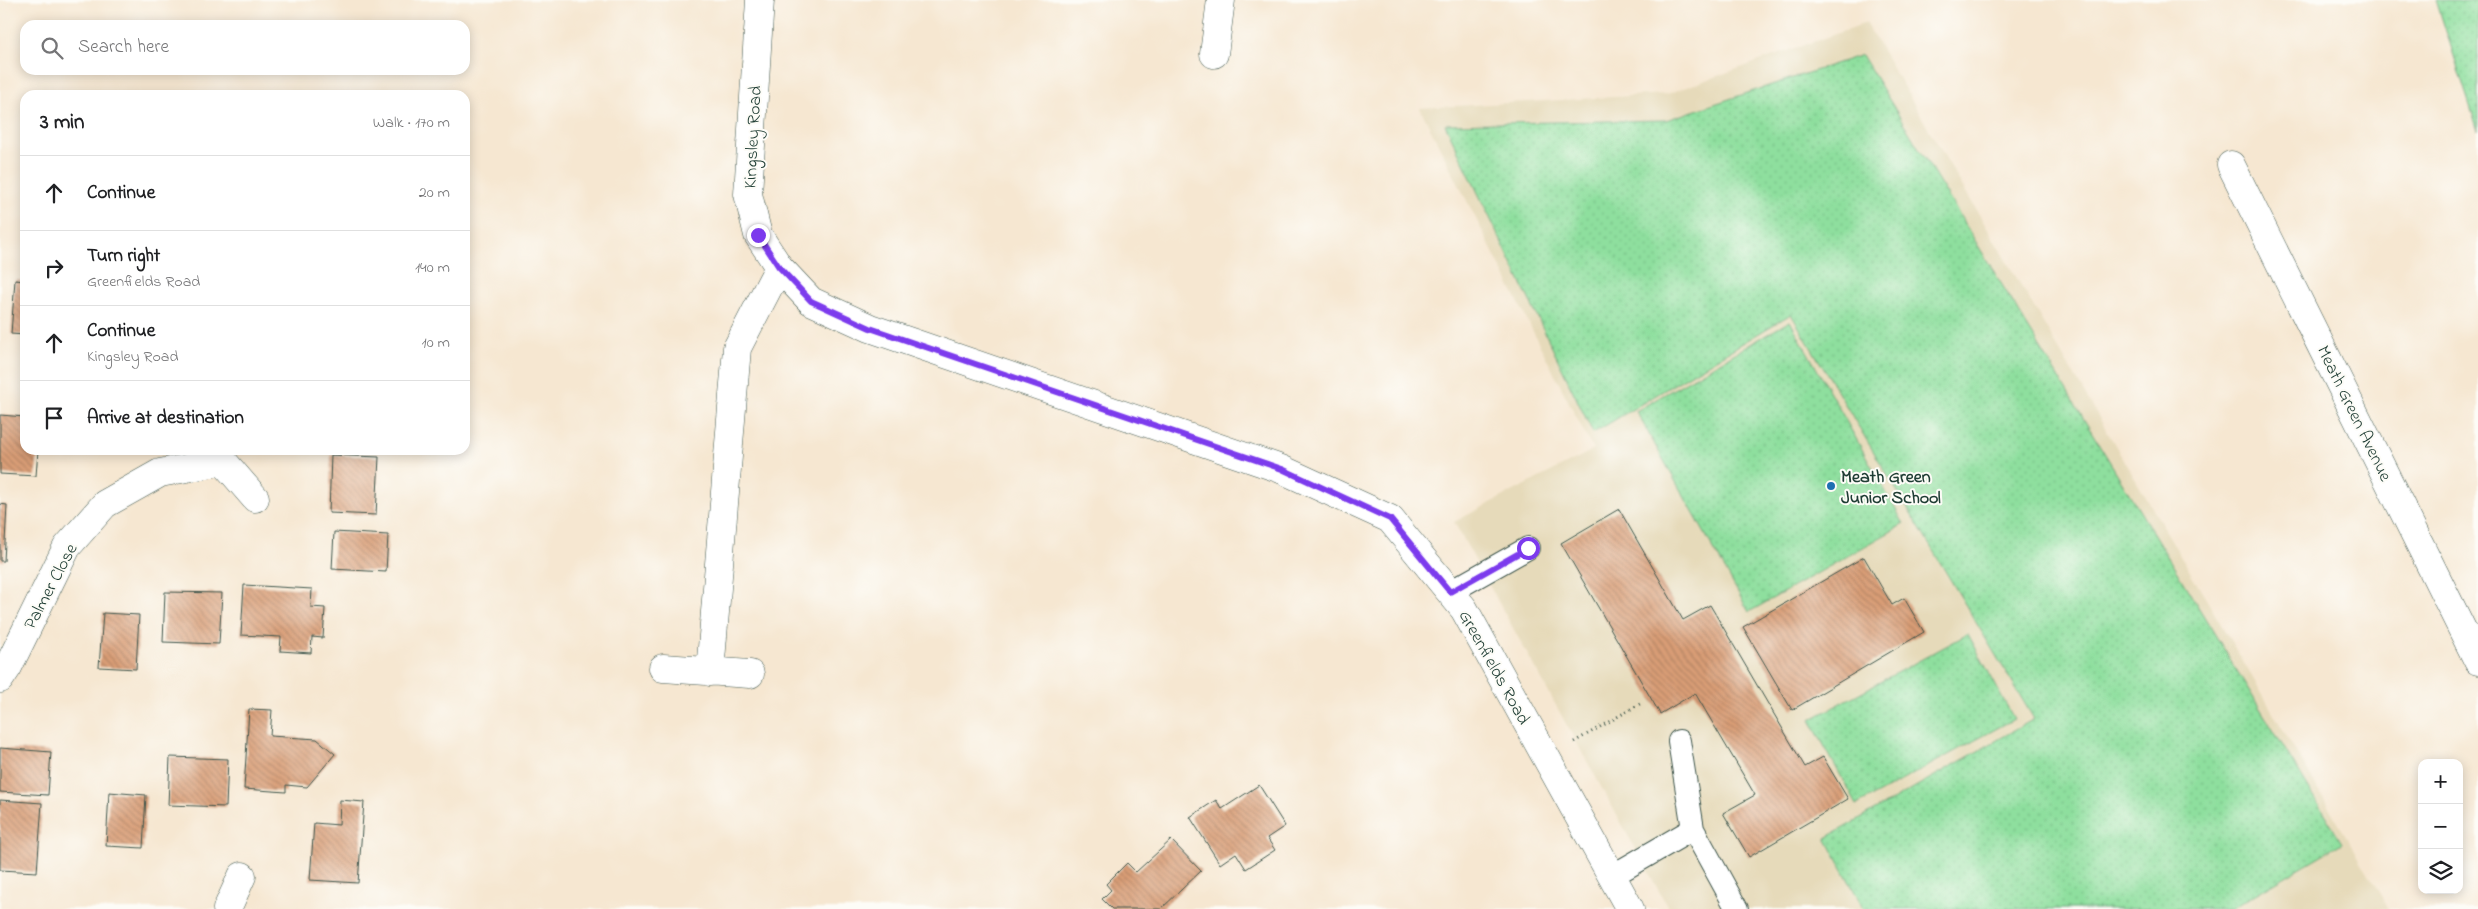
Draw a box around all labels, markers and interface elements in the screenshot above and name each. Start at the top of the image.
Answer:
search box [20,20,470,75]
icon: search [38,34,66,62]
text: Search here [78,34,169,61]
street label: Kingsley Road [738,85,771,189]
text: 3 min [40,108,84,138]
text: Walk · 170 m [373,111,450,135]
icon: ahead [40,179,68,207]
text: Continue [87,180,155,207]
text: 20 m [419,181,450,205]
route end [747,224,770,247]
text: Turn right [87,243,160,270]
icon: right [40,254,68,282]
text: 140 m [415,256,450,280]
text: Greenfields Road [87,270,200,294]
text: Continue [87,318,155,345]
icon: ahead [40,329,68,357]
text: 10 m [422,331,450,355]
street label: Meath Green Avenue [2309,342,2398,487]
text: Kingsley Road [87,345,178,369]
icon: arrive [40,404,68,432]
text: Arrive at destination [87,405,244,432]
place label: Meath Green Junior School [1841,465,1941,512]
marker: Meath Green Junior School [1825,480,1837,492]
route start [1517,537,1540,560]
street label: Palmer Close [18,539,86,634]
street label: Greenfields Road [1451,606,1536,730]
map controls [2418,759,2463,894]
button: + [2418,759,2463,804]
button: − [2418,804,2463,849]
button: layers [2418,849,2463,894]

